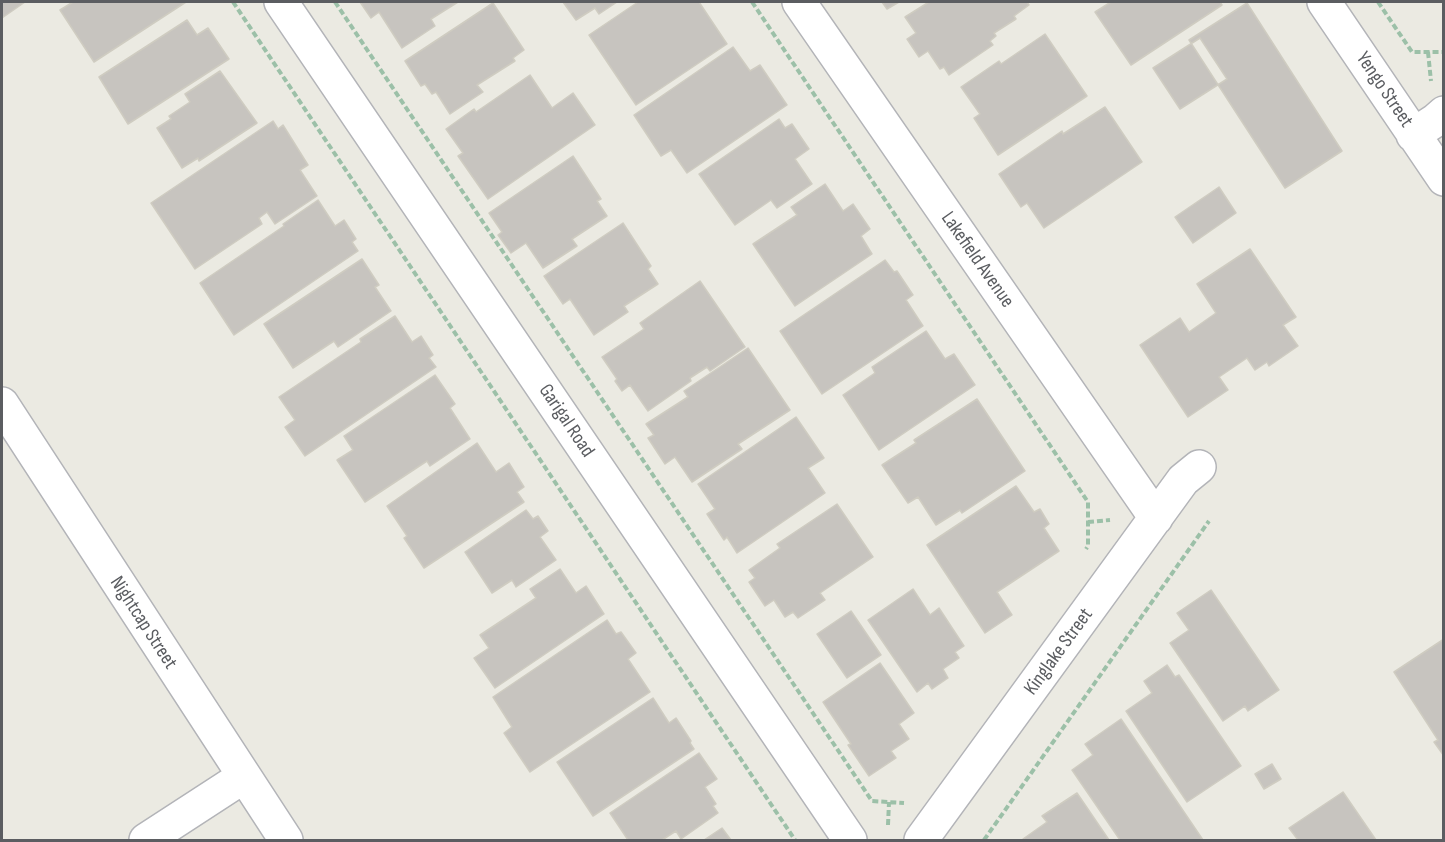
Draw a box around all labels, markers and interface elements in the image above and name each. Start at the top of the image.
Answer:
street label: Yengo Street [1350,48,1418,132]
street label: Lakefield Avenue [935,207,1019,313]
street label: Garigal Road [533,380,599,462]
street label: Nightcap Street [104,572,182,674]
street label: Kinglake Street [1019,604,1099,700]

